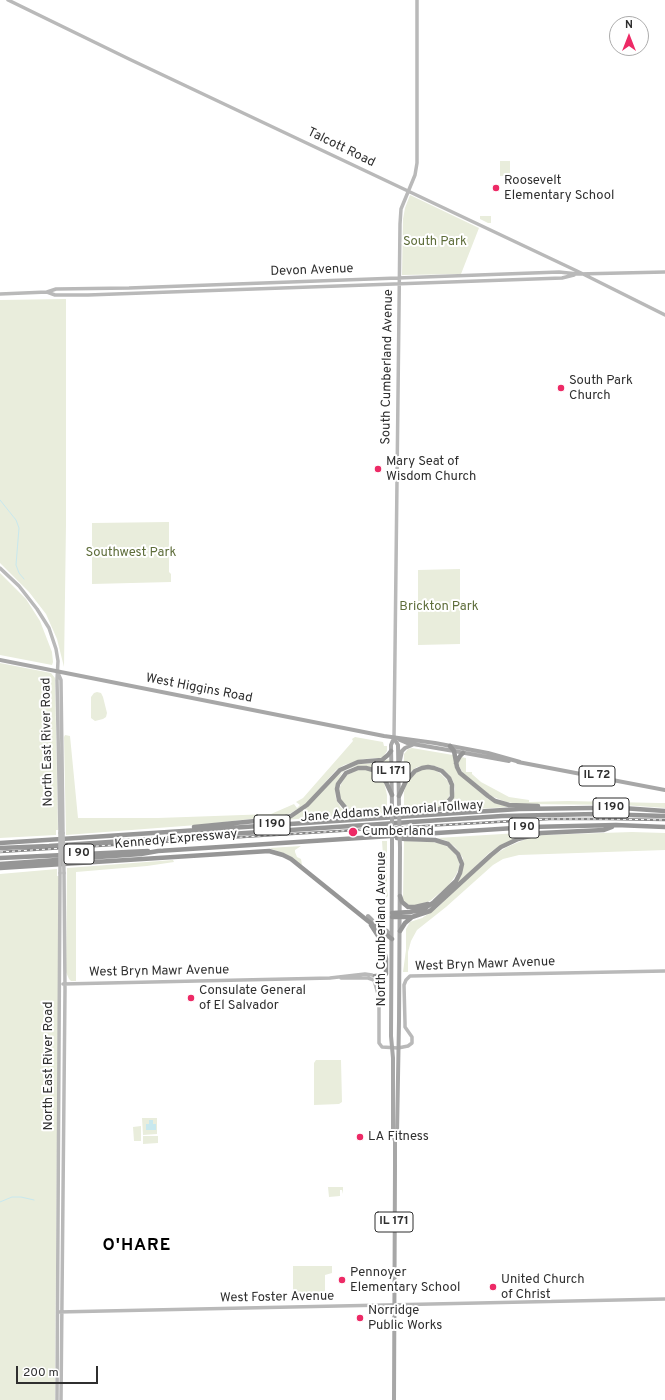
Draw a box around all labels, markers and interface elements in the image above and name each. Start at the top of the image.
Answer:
north arrow [609,16,649,56]
text: N [625,18,633,32]
street label: Talcott Road [305,125,377,171]
place label: Roosevelt Elementary School [504,173,614,204]
marker: Roosevelt Elementary School [491,183,501,193]
park label: South Park [403,234,467,250]
street label: Devon Avenue [270,262,354,280]
street label: South Cumberland Avenue [379,289,397,445]
place label: South Park Church [569,373,633,404]
marker: South Park Church [556,383,566,393]
place label: Mary Seat of Wisdom Church [386,454,476,485]
marker: Mary Seat of Wisdom Church [373,464,383,474]
park label: Southwest Park [86,545,176,561]
park label: Brickton Park [399,599,479,615]
street label: West Higgins Road [144,671,254,707]
street label: North East River Road [39,677,57,807]
road number: IL 171 [372,762,410,782]
road number: IL 72 [579,766,615,786]
street label: Jane Addams Memorial Tollway [300,798,484,826]
road number: I 190 [593,798,629,818]
road number: I 190 [254,815,290,835]
road number: I 90 [509,818,539,838]
place label: Cumberland [362,824,434,840]
marker: Cumberland [347,826,359,838]
street label: Kennedy Expressway [114,827,238,853]
road number: I 90 [64,844,94,864]
street label: North Cumberland Avenue [374,852,390,1006]
street label: West Bryn Mawr Avenue [415,955,555,975]
street label: West Bryn Mawr Avenue [89,963,229,981]
place label: Consulate General of El Salvador [199,983,306,1014]
marker: Consulate General of El Salvador [186,993,196,1003]
street label: North East River Road [41,1001,57,1131]
place label: LA Fitness [368,1129,429,1145]
marker: LA Fitness [355,1132,365,1142]
road number: IL 171 [375,1212,413,1232]
district label: O'HARE [103,1237,171,1257]
place label: Pennoyer Elementary School [350,1265,460,1296]
place label: United Church of Christ [501,1272,585,1303]
marker: Pennoyer Elementary School [337,1275,347,1285]
marker: United Church of Christ [488,1282,498,1292]
street label: West Foster Avenue [220,1289,334,1307]
place label: Norridge Public Works [368,1303,442,1334]
marker: Norridge Public Works [355,1313,365,1323]
scale bar [18,1358,100,1384]
text: 200 m [23,1365,59,1381]

